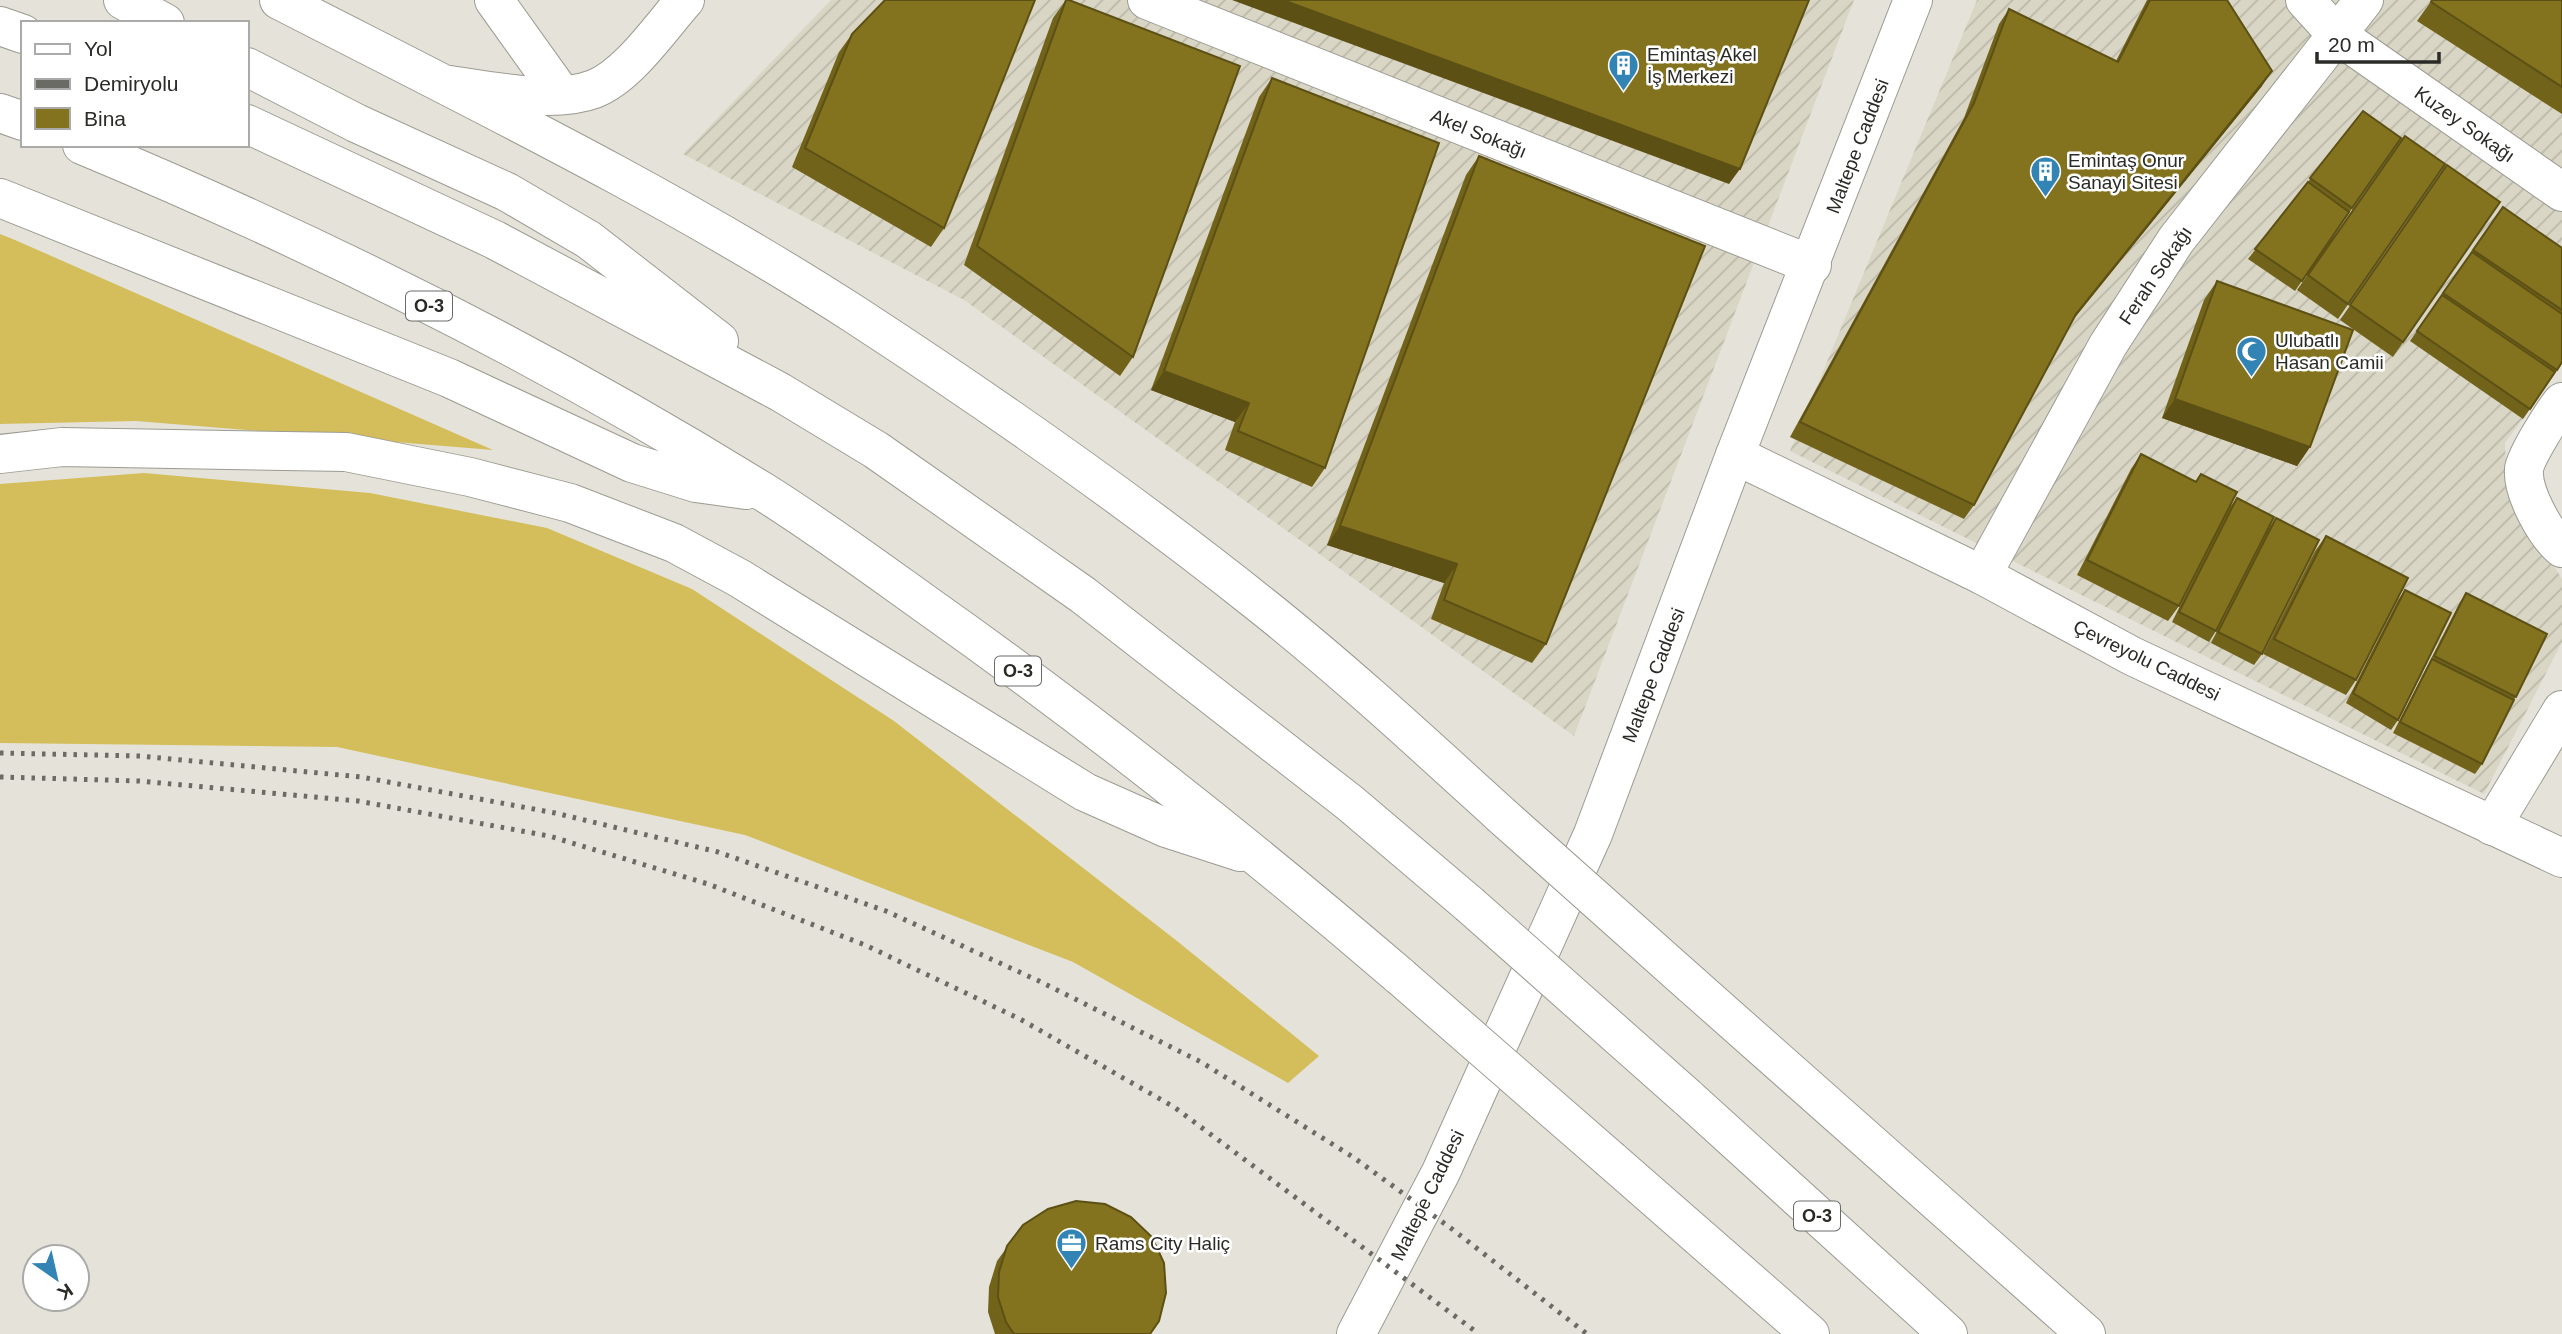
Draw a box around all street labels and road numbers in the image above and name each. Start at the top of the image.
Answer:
street label: Maltepe Caddesi [1822,76,1893,217]
street label: Kuzey Sokağı [2411,82,2519,167]
street label: Akel Sokağı [1428,105,1530,162]
street label: Ferah Sokağı [2115,222,2196,328]
road number: O-3 [406,292,452,320]
street label: Maltepe Caddesi [1618,605,1689,746]
street label: Çevreyolu Caddesi [2070,616,2224,705]
road number: O-3 [995,656,1041,686]
street label: Maltepe Caddesi [1387,1127,1468,1264]
road number: O-3 [1794,1202,1840,1231]

